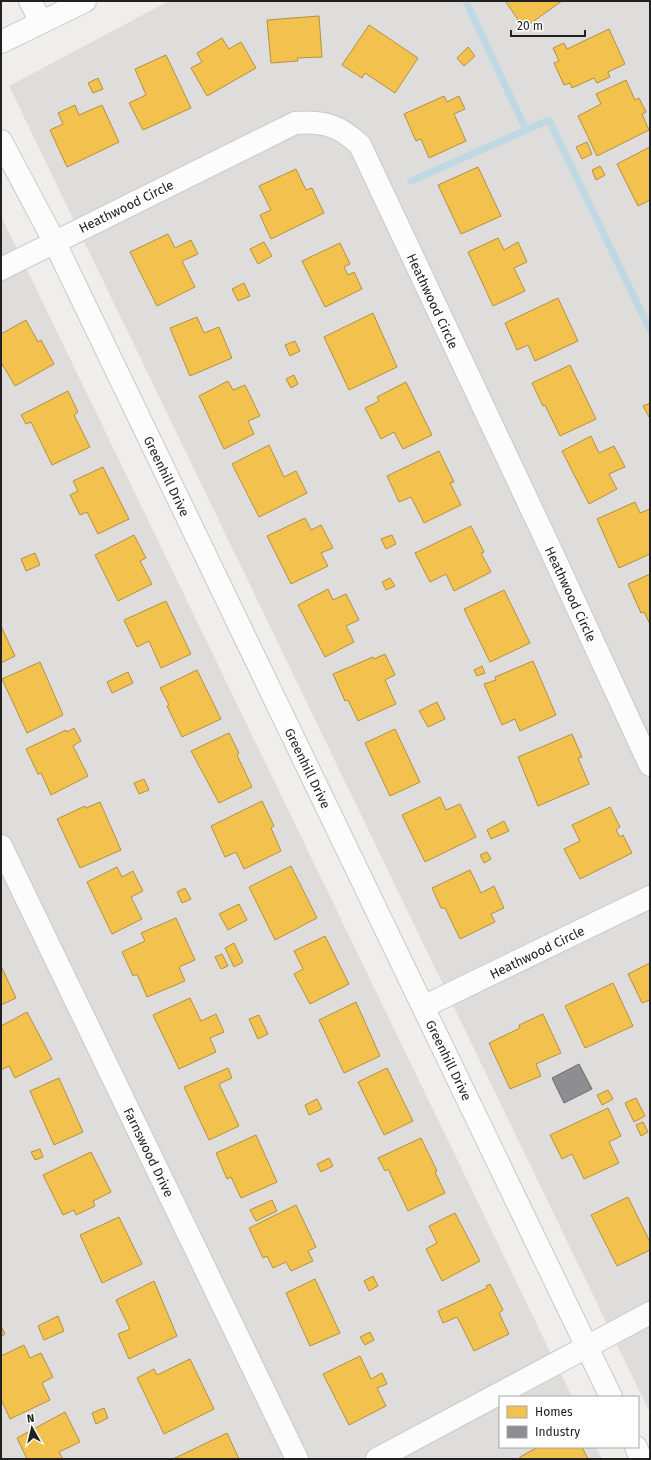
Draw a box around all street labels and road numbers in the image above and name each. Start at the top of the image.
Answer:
street label: Heathwood Circle [76,177,176,236]
street label: Heathwood Circle [404,251,461,351]
street label: Greenhill Drive [141,434,192,519]
street label: Heathwood Circle [542,544,599,644]
street label: Greenhill Drive [282,726,333,811]
street label: Heathwood Circle [487,923,587,982]
street label: Greenhill Drive [423,1018,474,1103]
street label: Farnswood Drive [120,1105,177,1199]

